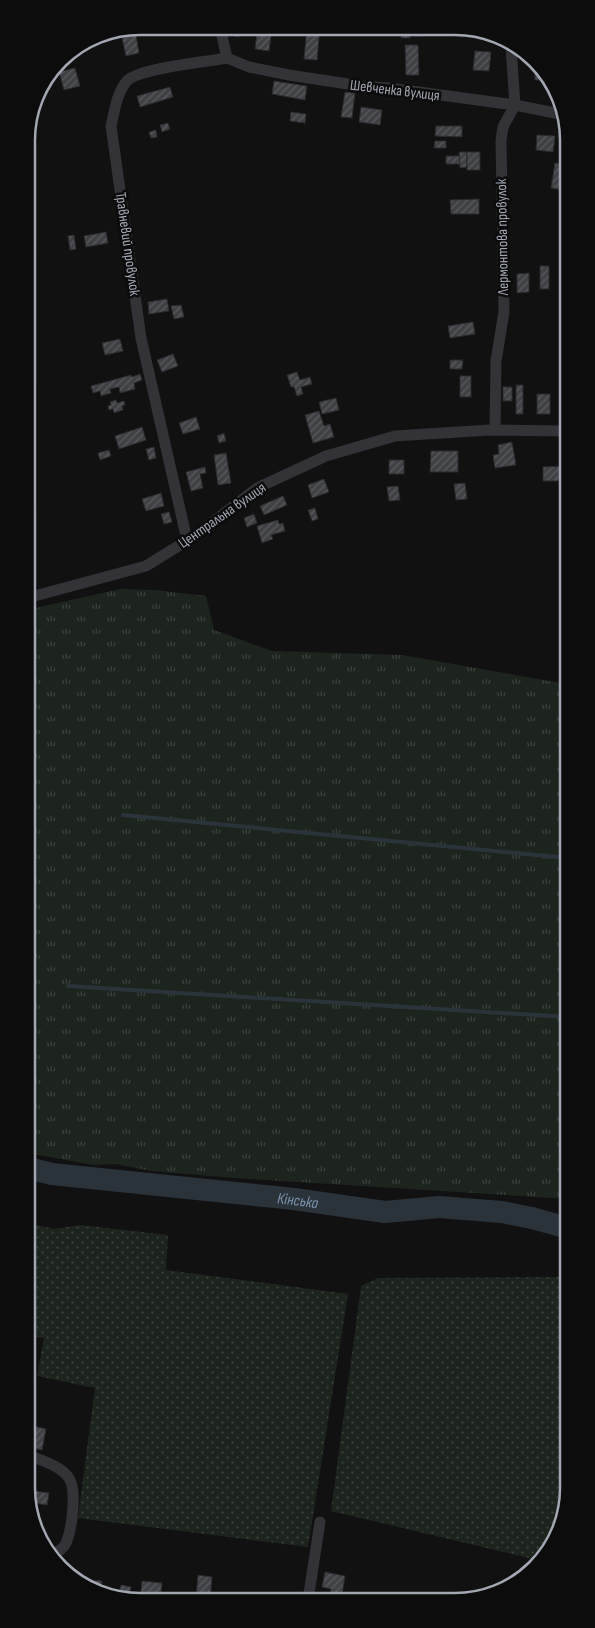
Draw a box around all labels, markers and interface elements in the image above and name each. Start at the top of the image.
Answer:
street label: Шевченка вулиця [349,76,441,105]
street label: Лермонтова провулок [492,178,513,297]
street label: Травневий провулок [111,191,144,297]
street label: Центральна вулиця [175,478,270,553]
water label: Кінська [276,1189,320,1213]

